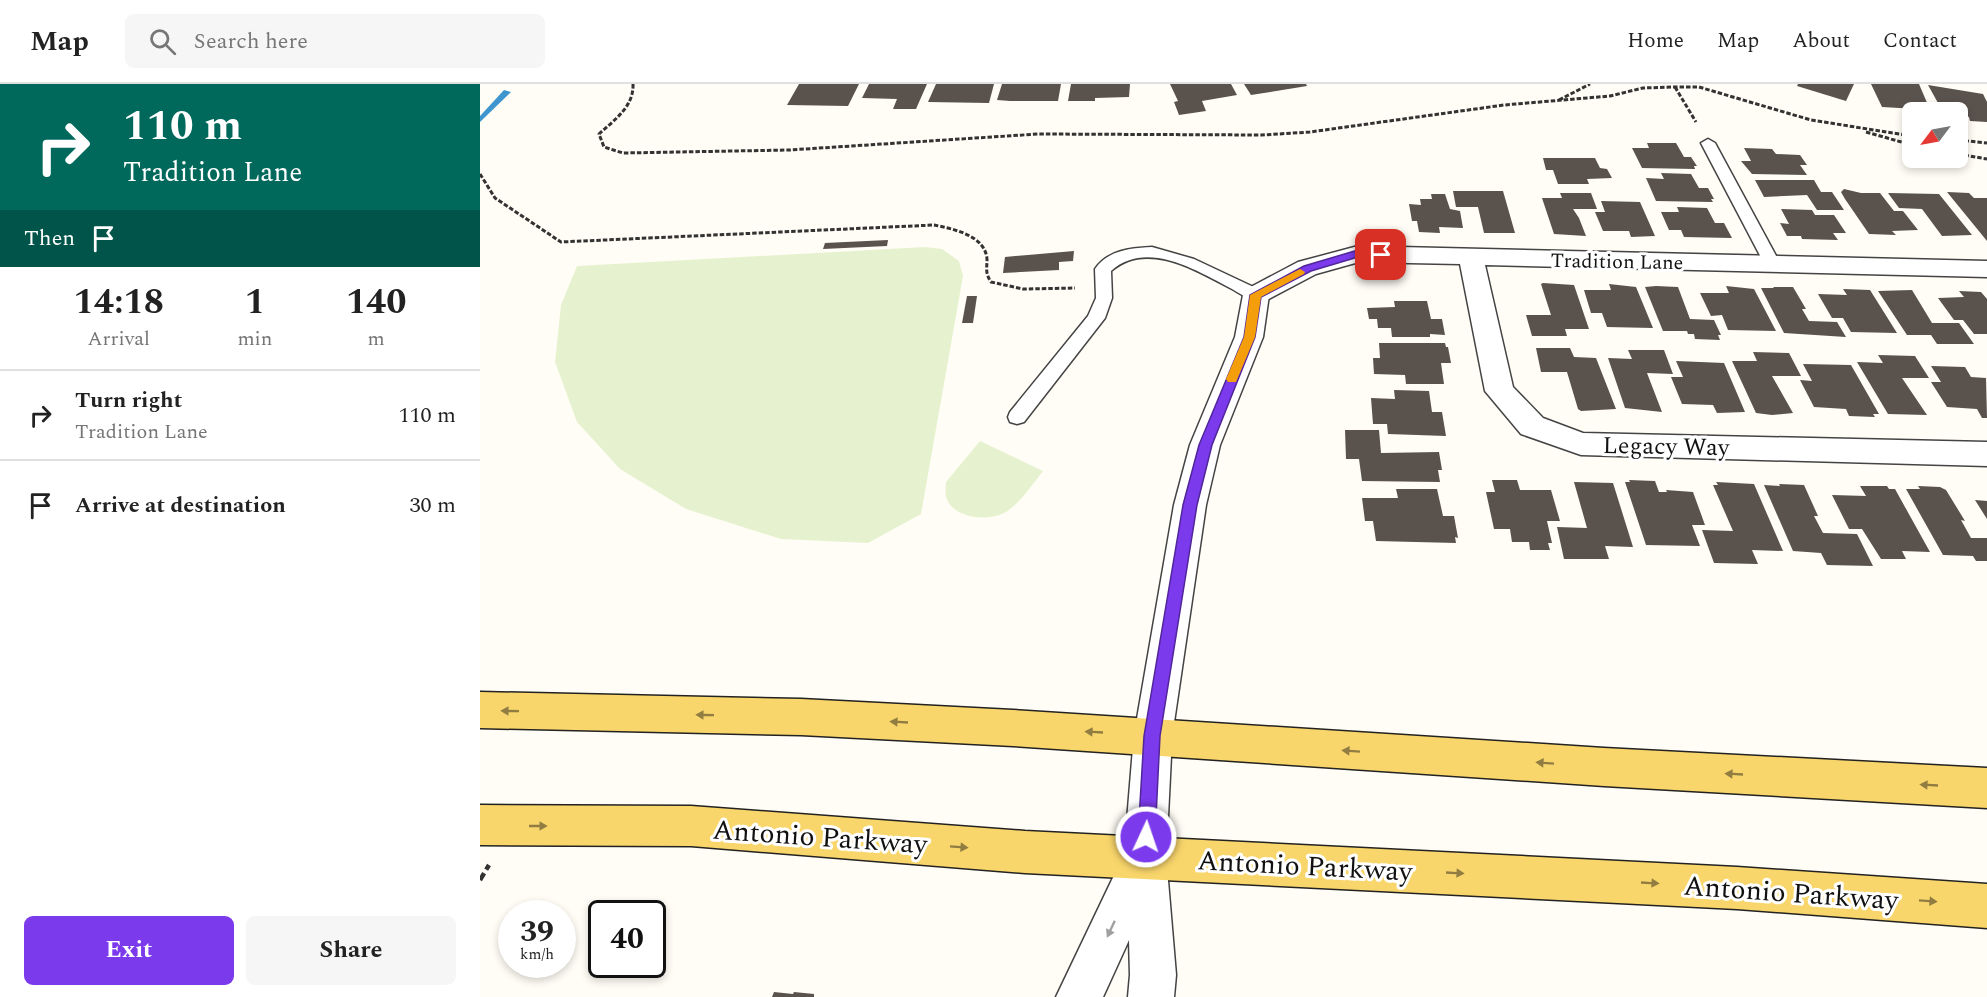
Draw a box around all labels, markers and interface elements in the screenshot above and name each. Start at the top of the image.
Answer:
search box [125,14,545,68]
text: Map [30,20,89,63]
icon: search [146,25,179,58]
text: Search here [194,25,308,58]
text: Home [1627,25,1684,57]
text: Map [1717,25,1759,57]
text: About [1792,25,1850,57]
text: Contact [1883,25,1957,57]
text: 110 m [123,95,242,158]
north arrow [1902,102,1968,168]
map controls [1902,102,1968,168]
icon: right [24,108,102,186]
text: Tradition Lane [123,152,302,194]
text: Then [24,222,75,255]
icon: arrive [87,222,120,255]
pin [1355,229,1406,280]
icon: arrive [1364,238,1397,271]
street label: Tradition Lane [1550,246,1684,278]
text: 14:18 [73,275,164,330]
text: 1 [245,275,265,330]
text: 140 [346,275,406,330]
text: Arrival [88,324,150,354]
text: min [237,324,272,354]
text: m [368,324,385,354]
text: Turn right [75,384,182,417]
icon: right [24,399,57,432]
text: 110 m [399,399,456,432]
text: Tradition Lane [75,417,208,447]
street label: Legacy Way [1602,428,1731,466]
icon: arrive [24,489,57,522]
text: Arrive at destination [75,489,286,522]
text: 30 m [410,489,456,522]
one-way arrow [500,706,519,716]
one-way arrow [695,710,714,719]
one-way arrow [890,717,909,727]
one-way arrow [1085,728,1104,737]
one-way arrow [1341,746,1360,755]
one-way arrow [1536,759,1555,768]
one-way arrow [1724,770,1743,779]
one-way arrow [1919,780,1938,789]
position arrow [1114,805,1178,869]
street label: Antonio Parkway [711,809,930,867]
one-way arrow [529,821,548,831]
street label: Antonio Parkway [1196,839,1415,894]
one-way arrow [949,842,968,851]
street label: Antonio Parkway [1682,865,1901,923]
one-way arrow [1446,869,1465,878]
one-way arrow [1640,878,1659,888]
one-way arrow [1919,897,1938,906]
speed limit sign: 40 [588,900,666,978]
text: 39 [520,909,554,955]
button: Exit [24,916,234,985]
button: Share [246,916,456,985]
one-way arrow [1106,921,1116,939]
text: km/h [520,943,554,966]

